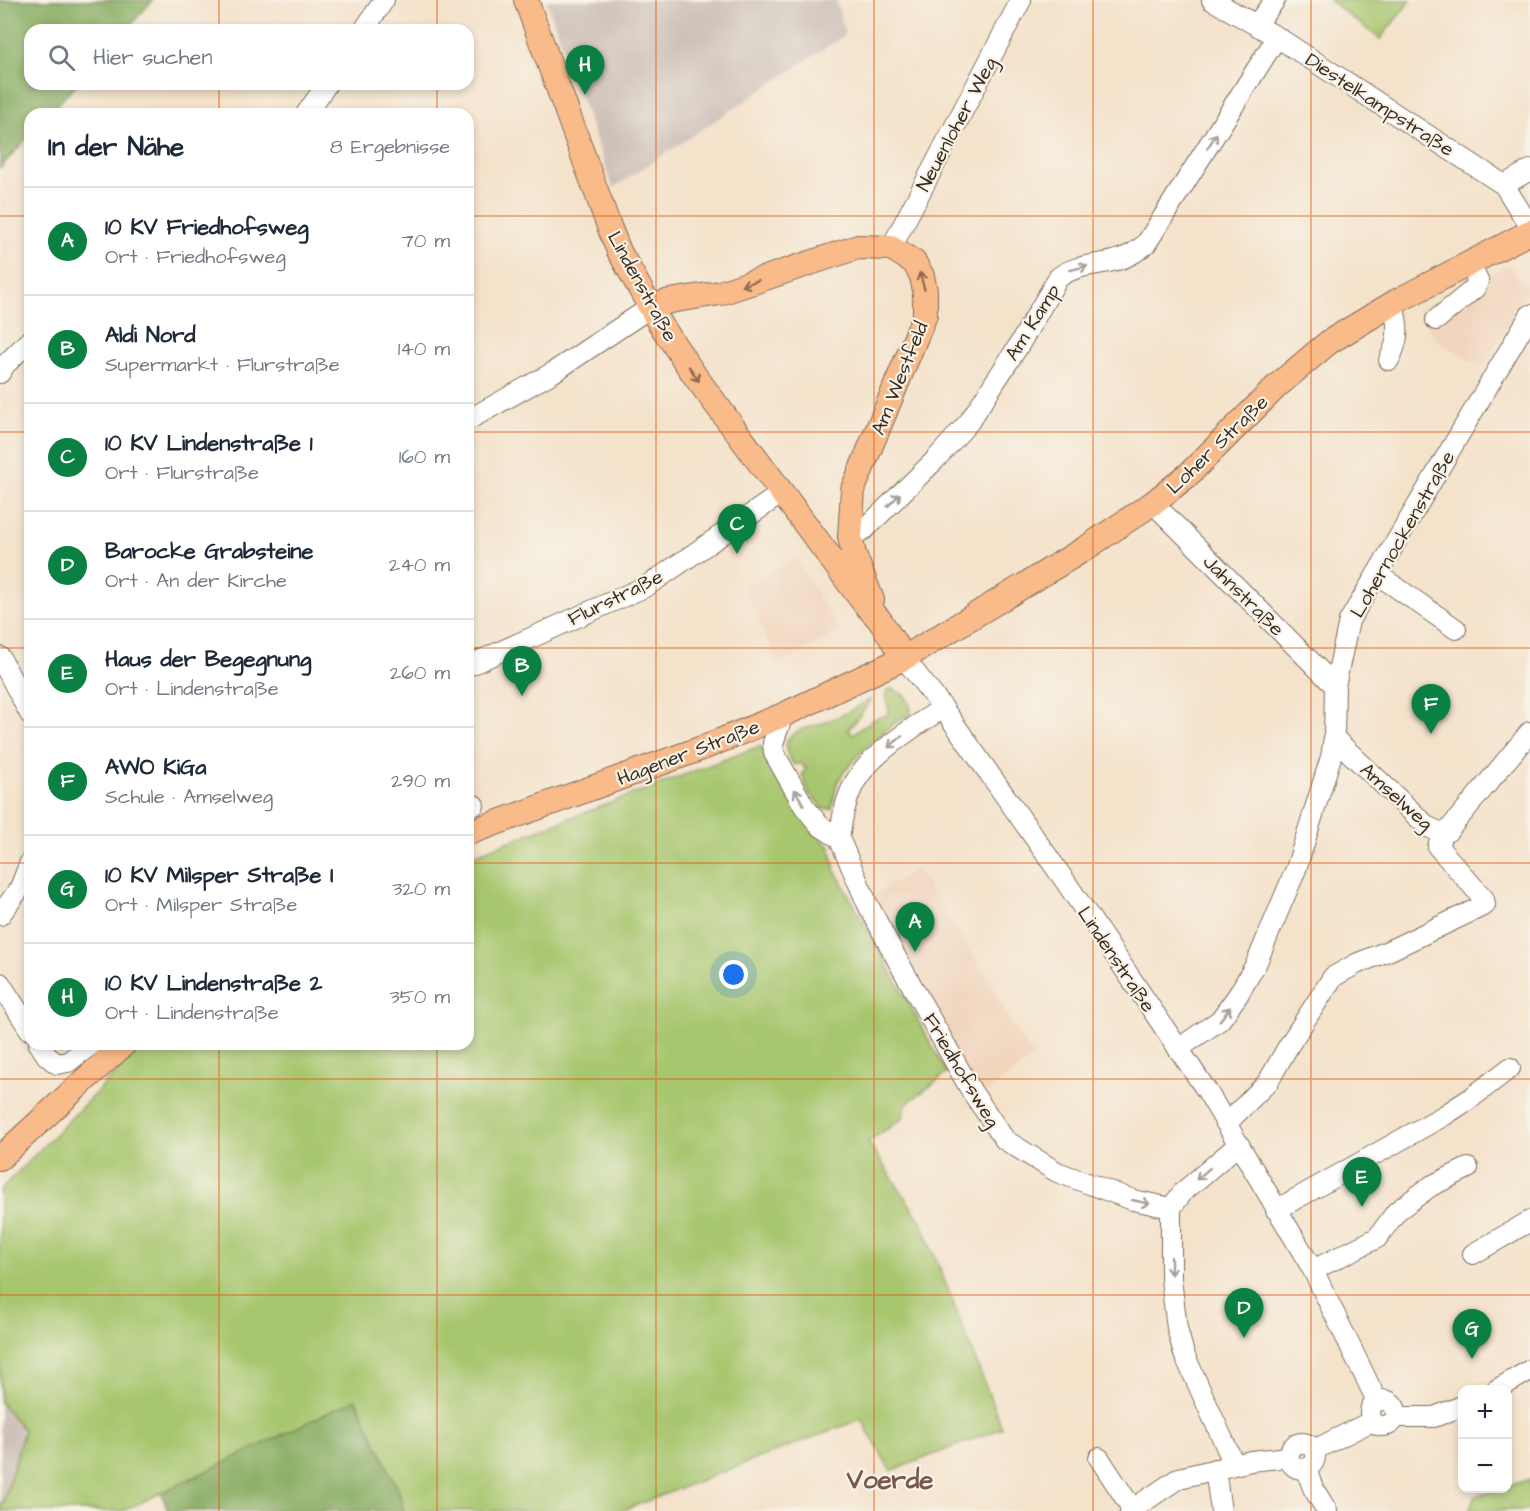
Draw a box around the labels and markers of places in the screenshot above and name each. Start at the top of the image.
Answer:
pin: H [566,46,604,95]
pin: C [718,504,756,554]
pin: B [502,646,542,696]
pin: F [1412,684,1450,734]
pin: A [896,902,934,952]
pin: E [1342,1158,1382,1207]
pin: D [1224,1288,1264,1338]
pin: G [1452,1310,1492,1359]

